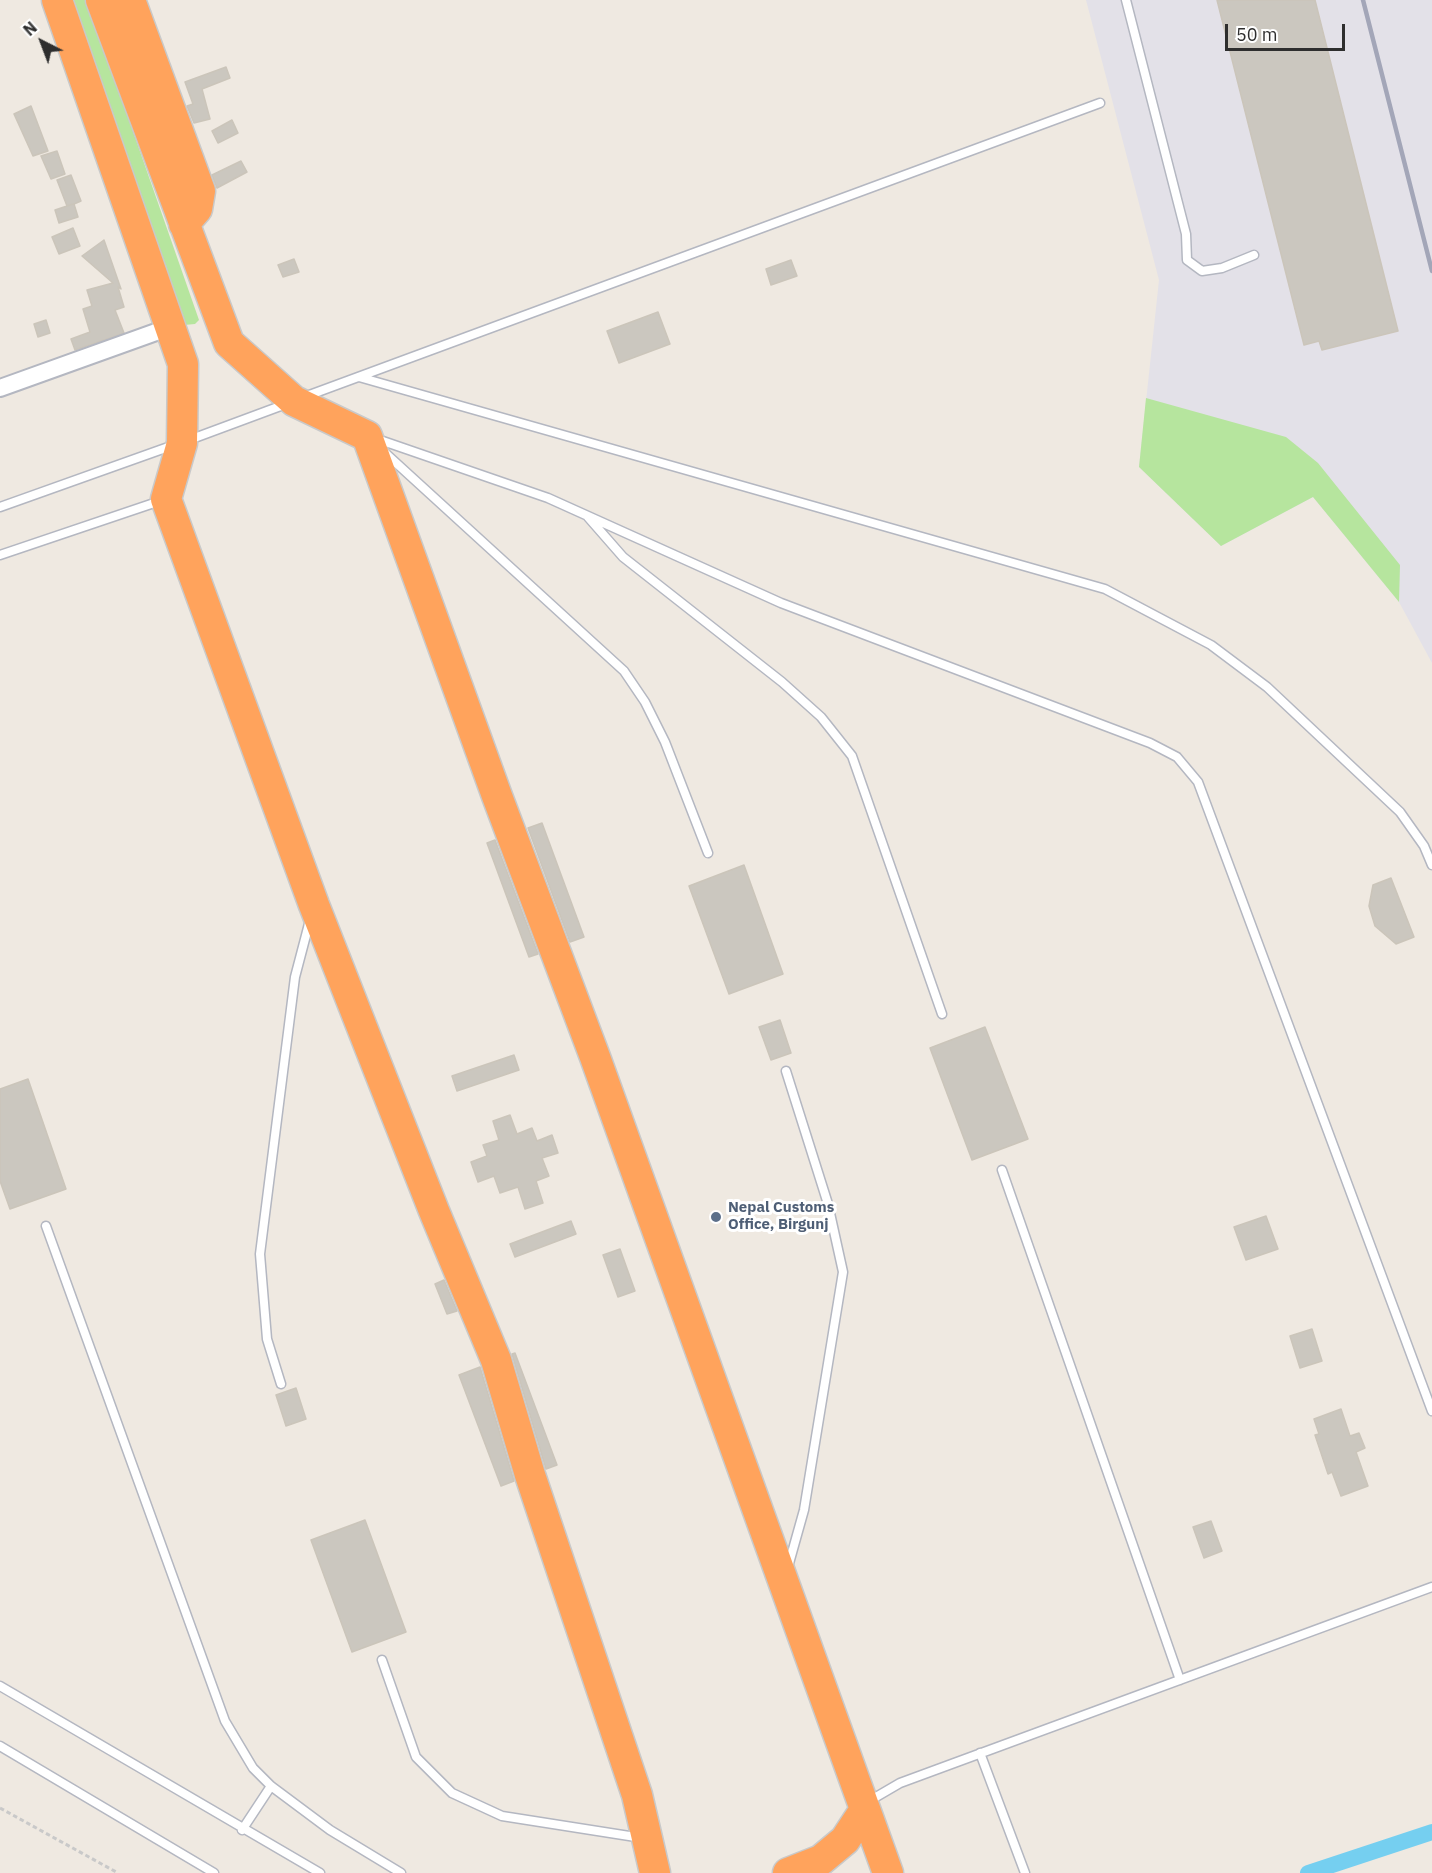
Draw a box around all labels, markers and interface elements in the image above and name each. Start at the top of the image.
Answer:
north arrow [12,12,72,72]
scale bar [1228,12,1348,50]
text: N [19,17,41,40]
text: 50 m [1236,23,1278,46]
place label: Nepal Customs Office, Birgunj [728,1199,834,1234]
marker: Nepal Customs Office, Birgunj [709,1210,723,1224]

